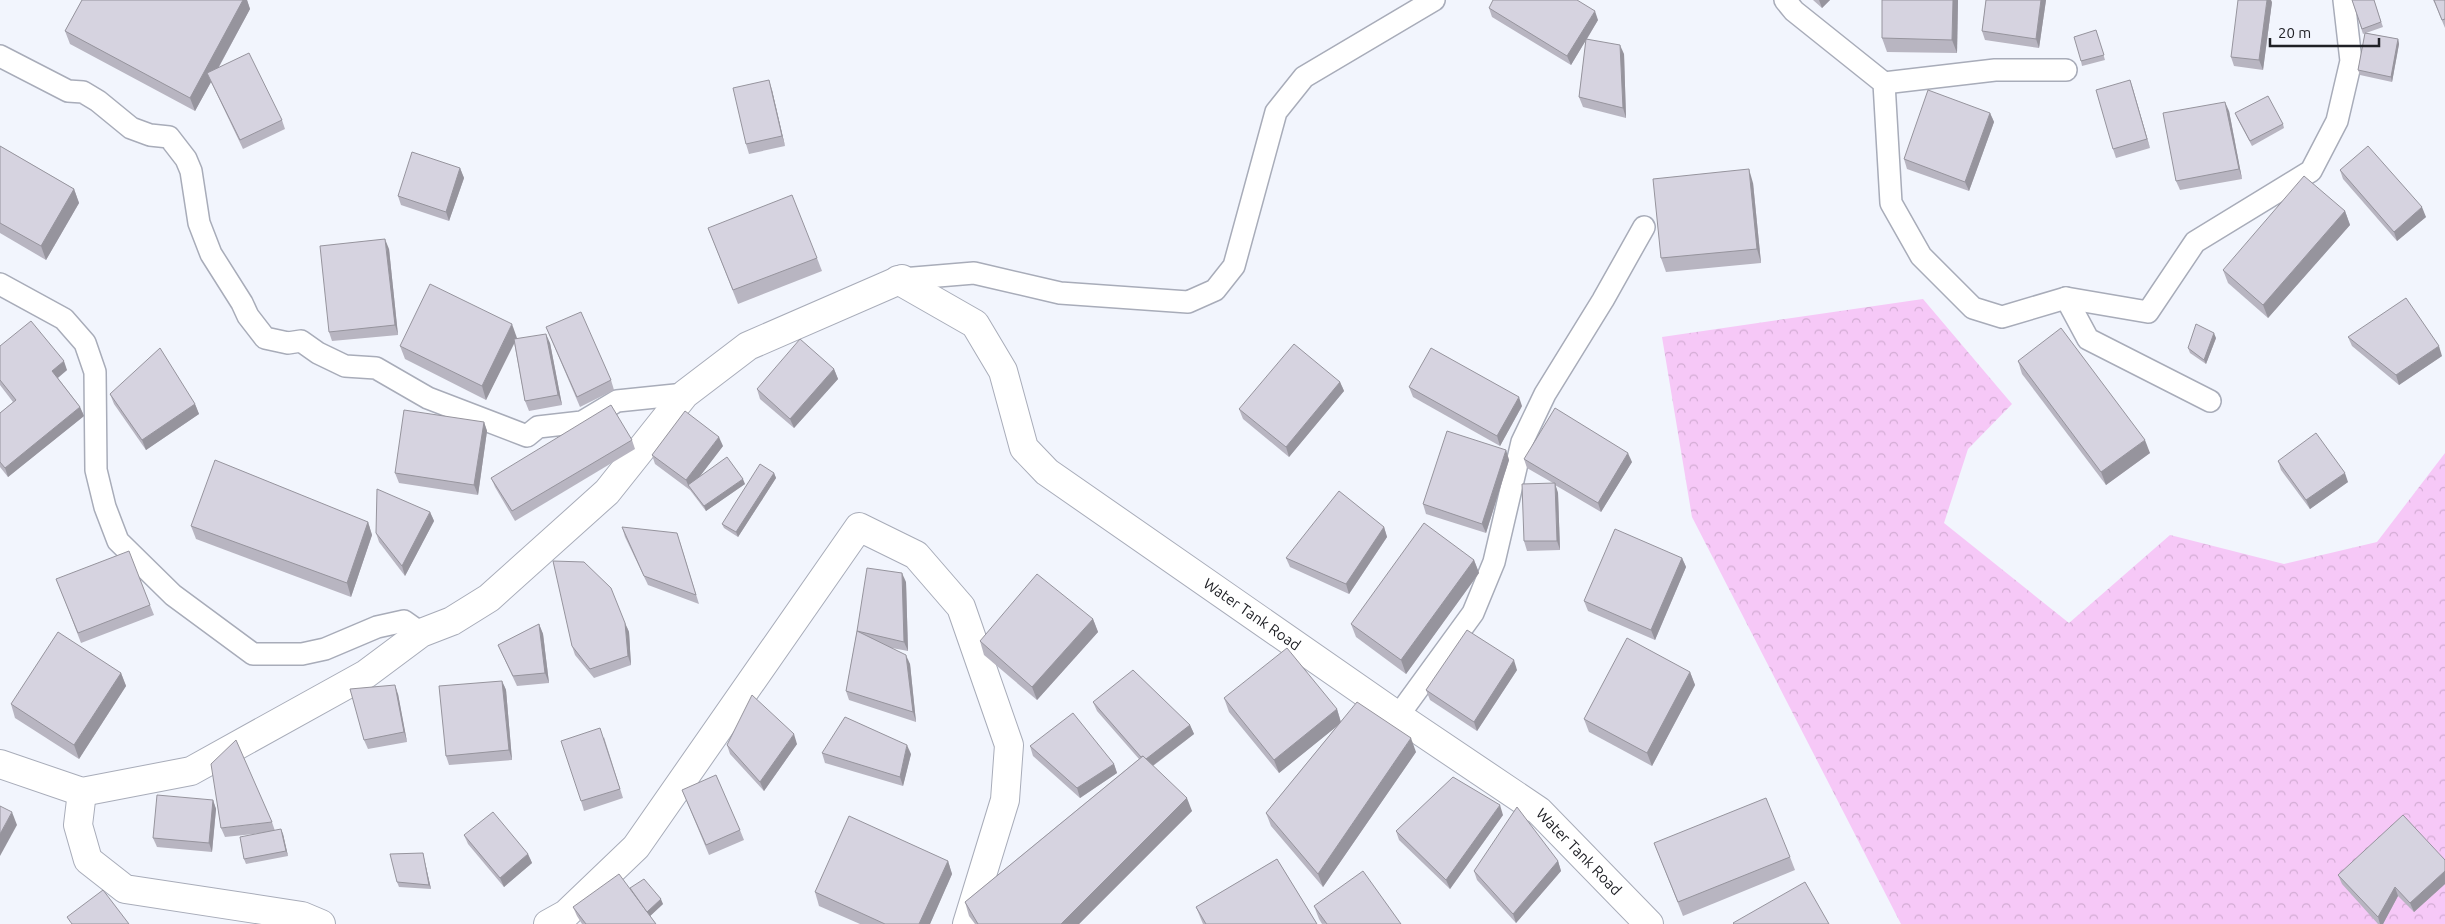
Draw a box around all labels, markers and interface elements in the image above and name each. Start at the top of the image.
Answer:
scale bar [2270,15,2379,47]
text: 20 m [2278,24,2311,41]
street label: Water Tank Road [1200,574,1304,654]
street label: Water Tank Road [1533,805,1625,898]

